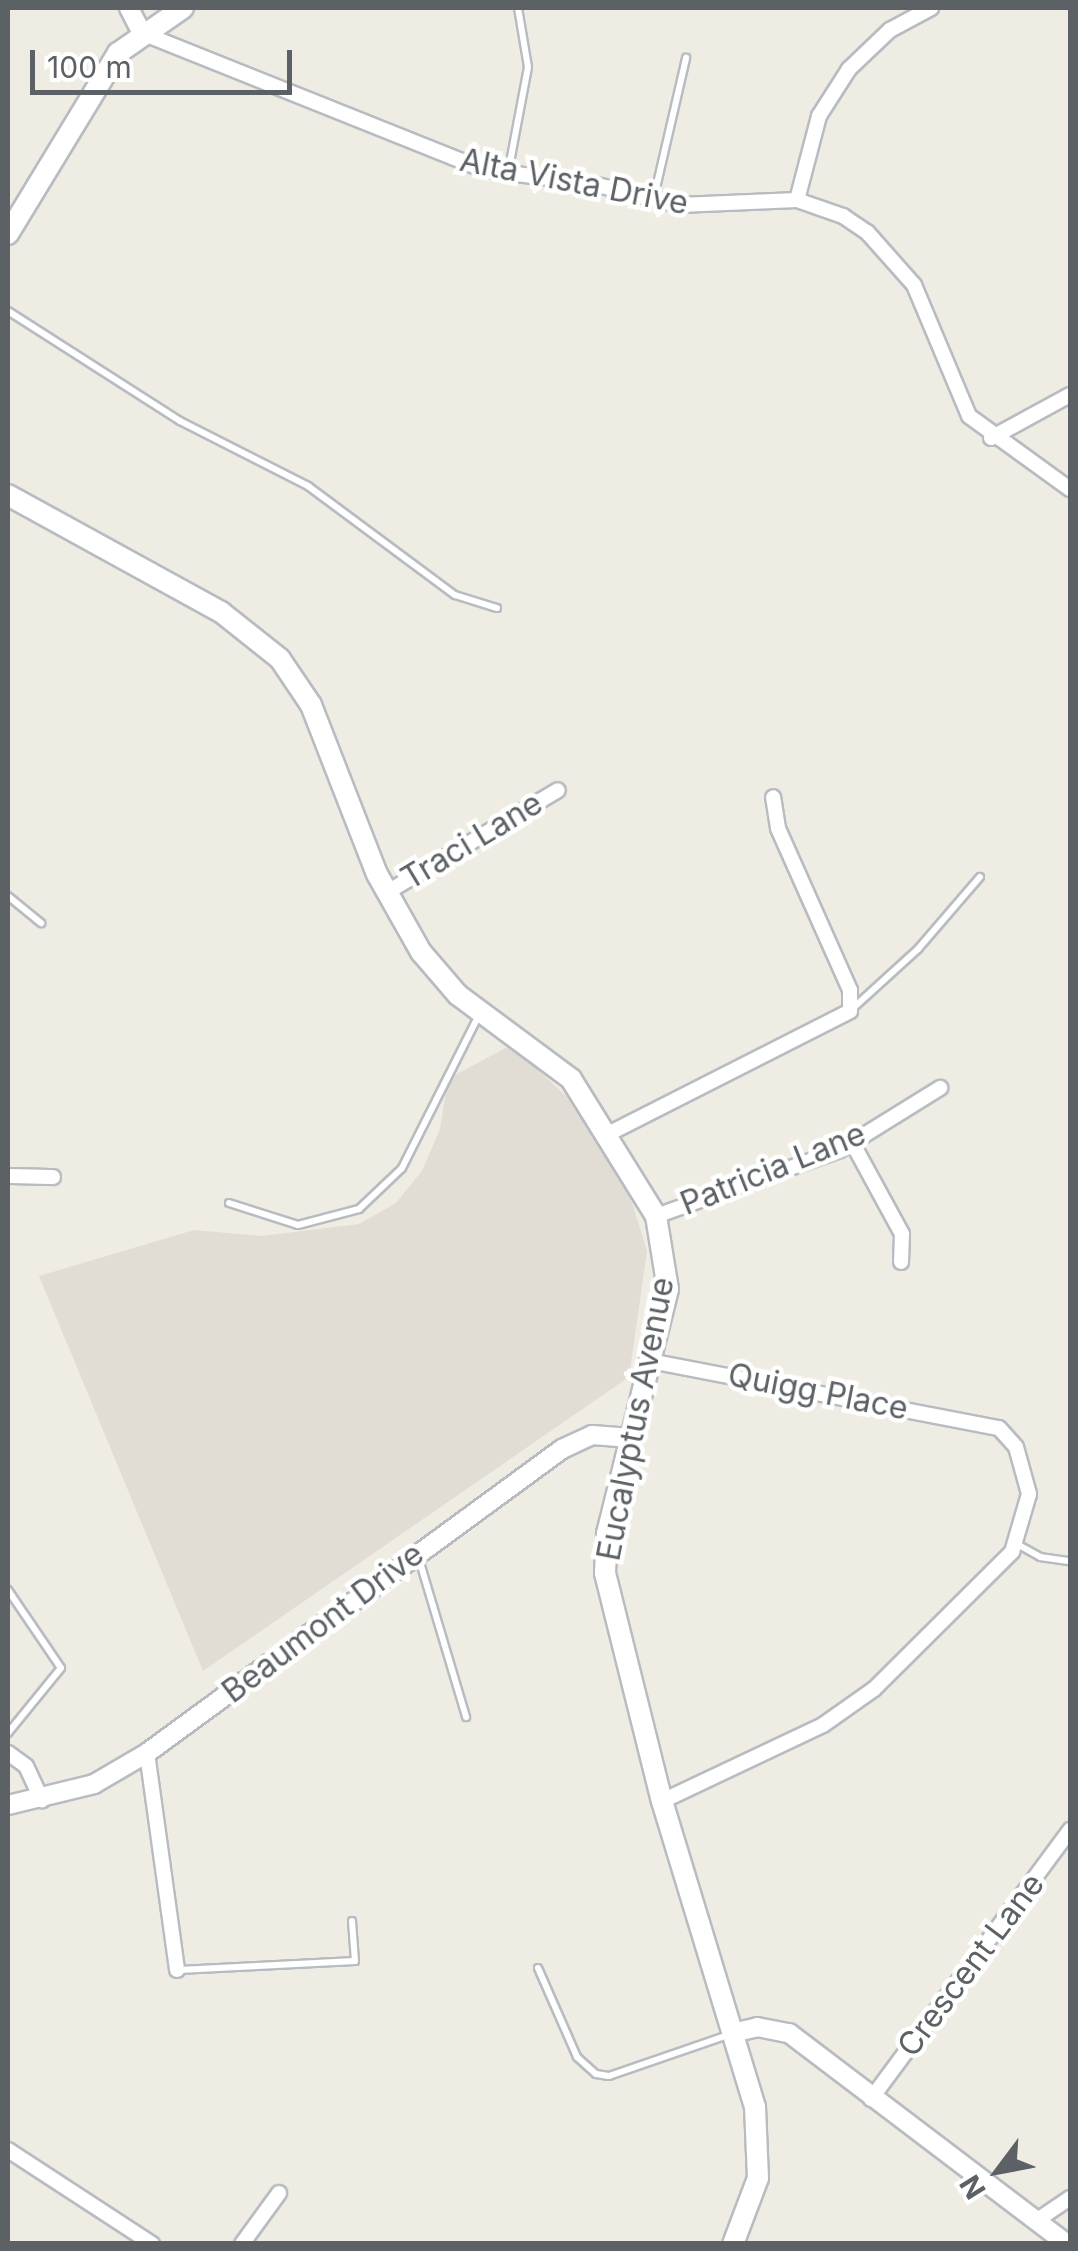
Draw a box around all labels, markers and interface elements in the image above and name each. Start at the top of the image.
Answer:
scale bar [35,30,298,92]
text: 100 m [47,49,132,85]
street label: Alta Vista Drive [457,141,691,223]
street label: Traci Lane [395,784,549,898]
street label: Patricia Lane [675,1115,871,1223]
street label: Eucalyptus Avenue [590,1274,682,1564]
street label: Quigg Place [725,1356,911,1428]
street label: Beaumont Drive [215,1535,431,1711]
street label: Crescent Lane [890,1866,1052,2064]
north arrow [948,2121,1048,2221]
text: N [952,2169,993,2205]

